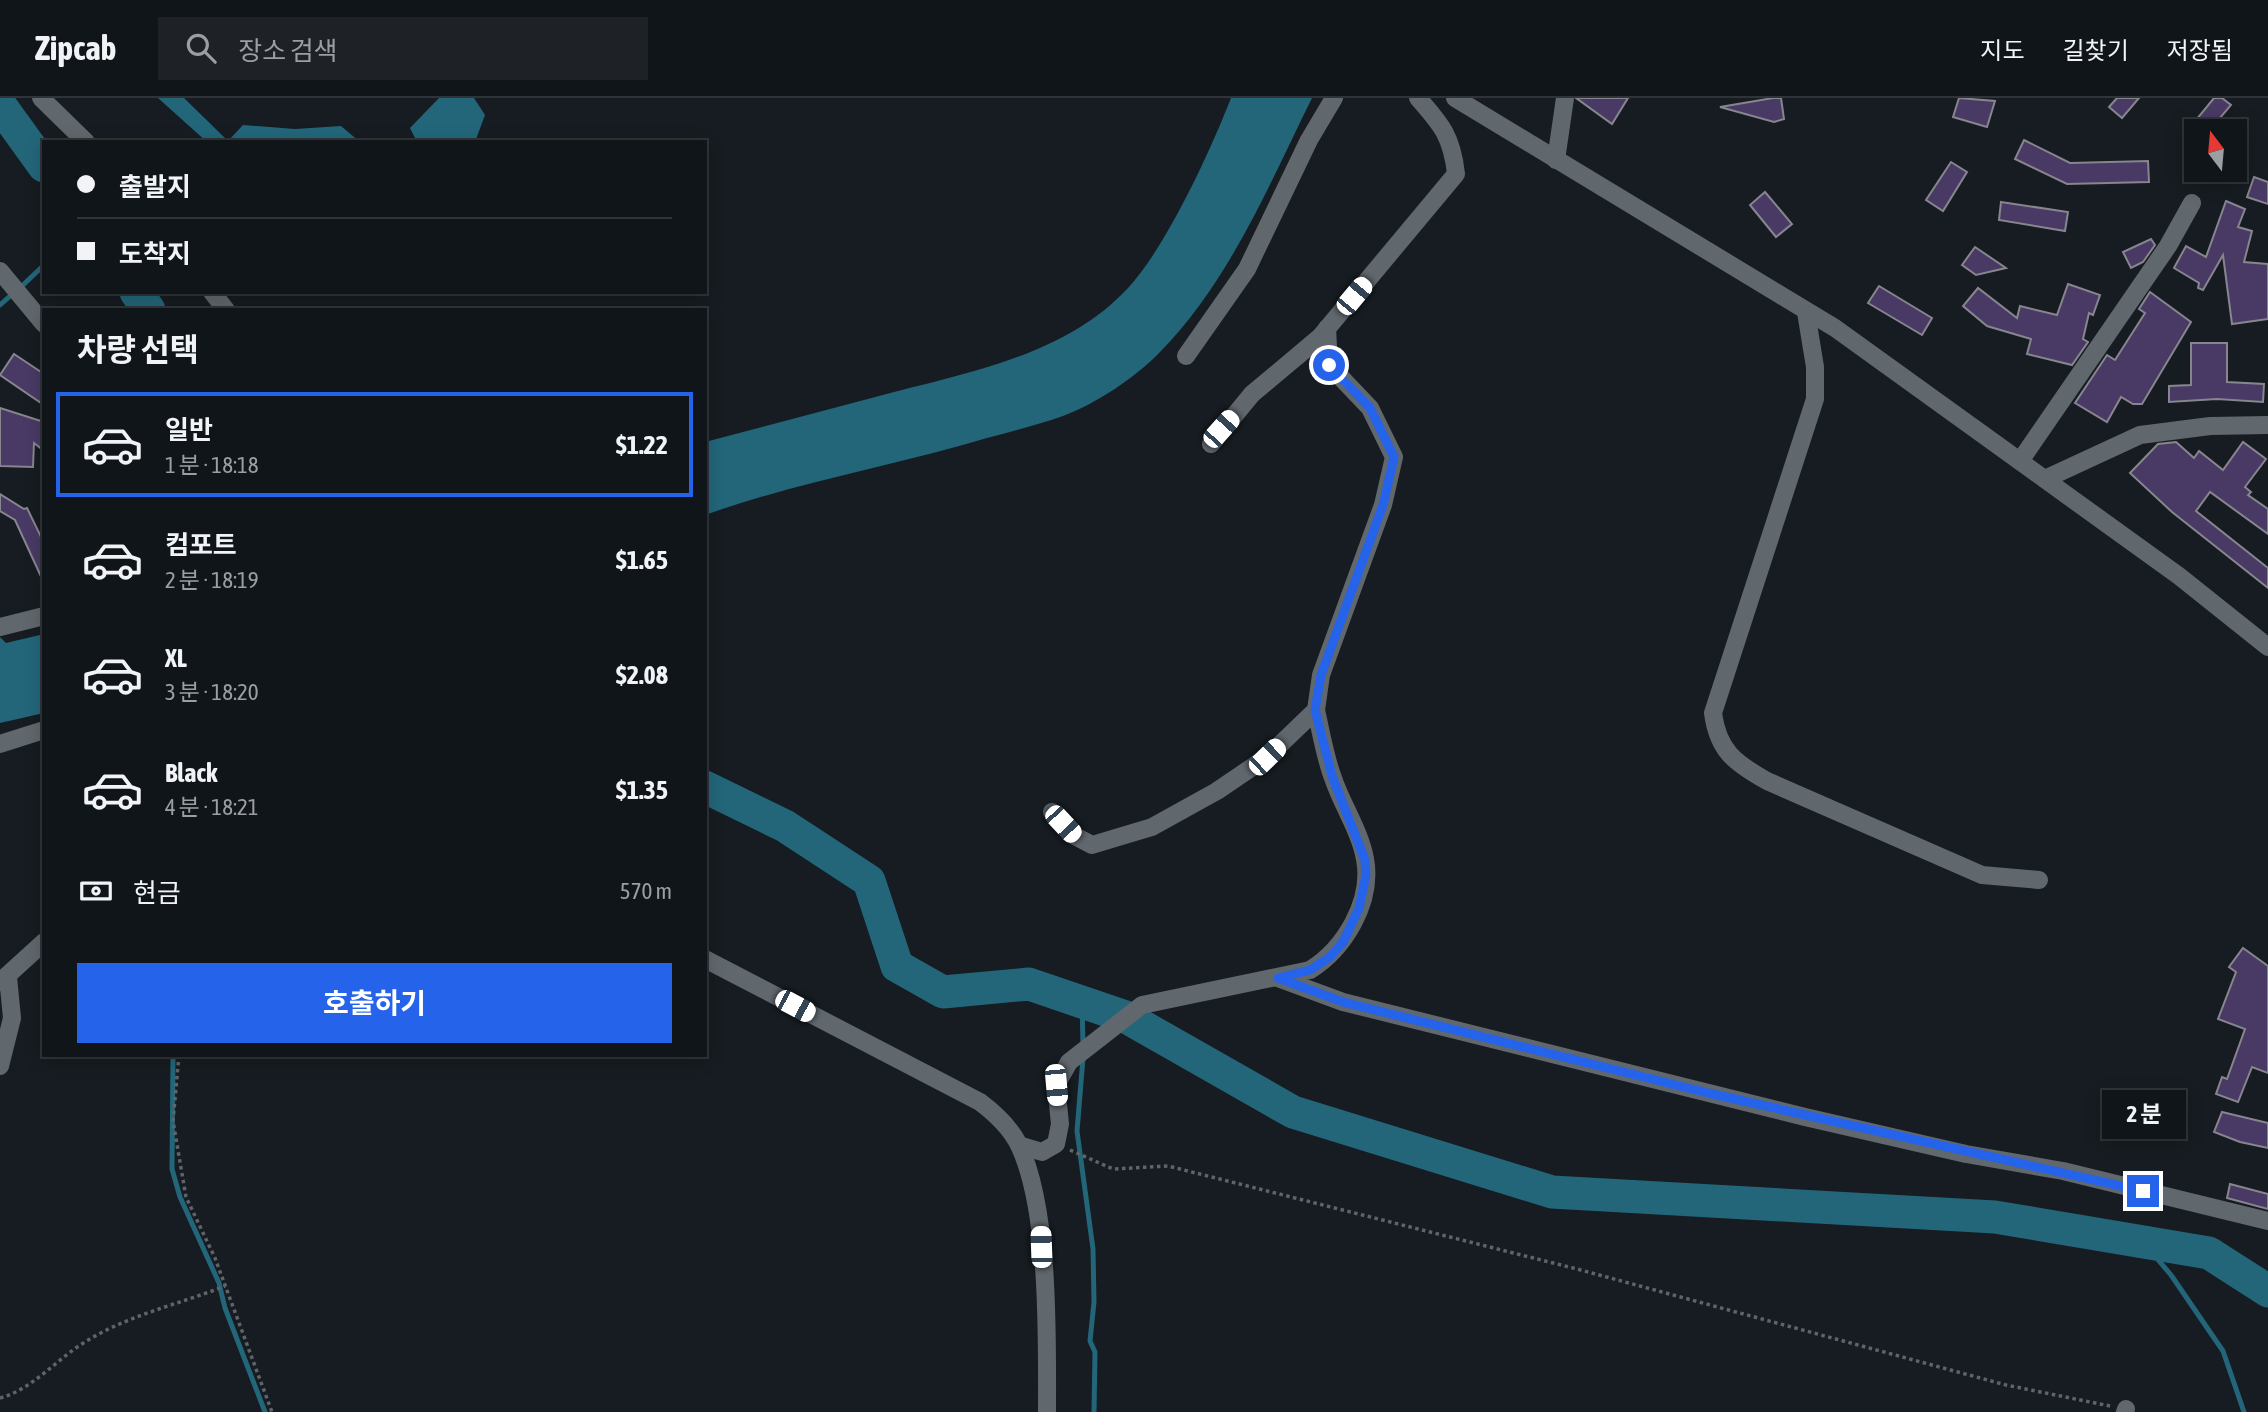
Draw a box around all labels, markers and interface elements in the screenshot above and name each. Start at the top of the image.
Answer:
search box [158,17,648,80]
text: Zipcab [35,29,116,67]
icon: search [182,29,220,67]
text: 장소 검색 [238,36,338,66]
text: 지도 [1980,37,2025,64]
text: 길찾기 [2063,37,2129,64]
text: 저장됨 [2167,37,2233,64]
north arrow [2184,119,2247,182]
map controls [2184,119,2247,182]
text: 출발지 [119,172,191,202]
text: 도착지 [119,239,191,269]
car [1333,273,1376,319]
text: 차량 선택 [77,331,199,368]
route start [1313,349,1345,381]
car [1200,406,1243,452]
icon: car [81,413,144,476]
text: 일반 [165,415,213,445]
text: $1.22 [616,430,668,460]
text: 1 분 · 18:18 [165,452,259,478]
icon: car [81,528,144,591]
text: 컴포트 [165,530,237,560]
text: $1.65 [616,545,668,575]
text: 2 분 · 18:19 [165,567,259,593]
icon: car [81,643,144,706]
text: XL [165,643,187,673]
text: $2.08 [616,660,668,690]
text: 3 분 · 18:20 [165,679,259,705]
car [1245,735,1290,779]
icon: car [81,758,144,821]
text: Black [165,758,217,788]
text: $1.35 [616,775,668,805]
text: 4 분 · 18:21 [165,794,259,820]
car [1041,801,1086,847]
icon: cash [77,872,115,910]
text: 현금 [133,878,181,908]
text: 570 m [620,878,672,904]
button: 호출하기 [77,963,672,1043]
car [772,987,819,1025]
car [1044,1063,1069,1107]
callout: 2 분 [2101,1090,2185,1138]
text: 2 분 [2126,1101,2162,1127]
route end [2127,1175,2159,1207]
car [1030,1226,1053,1268]

